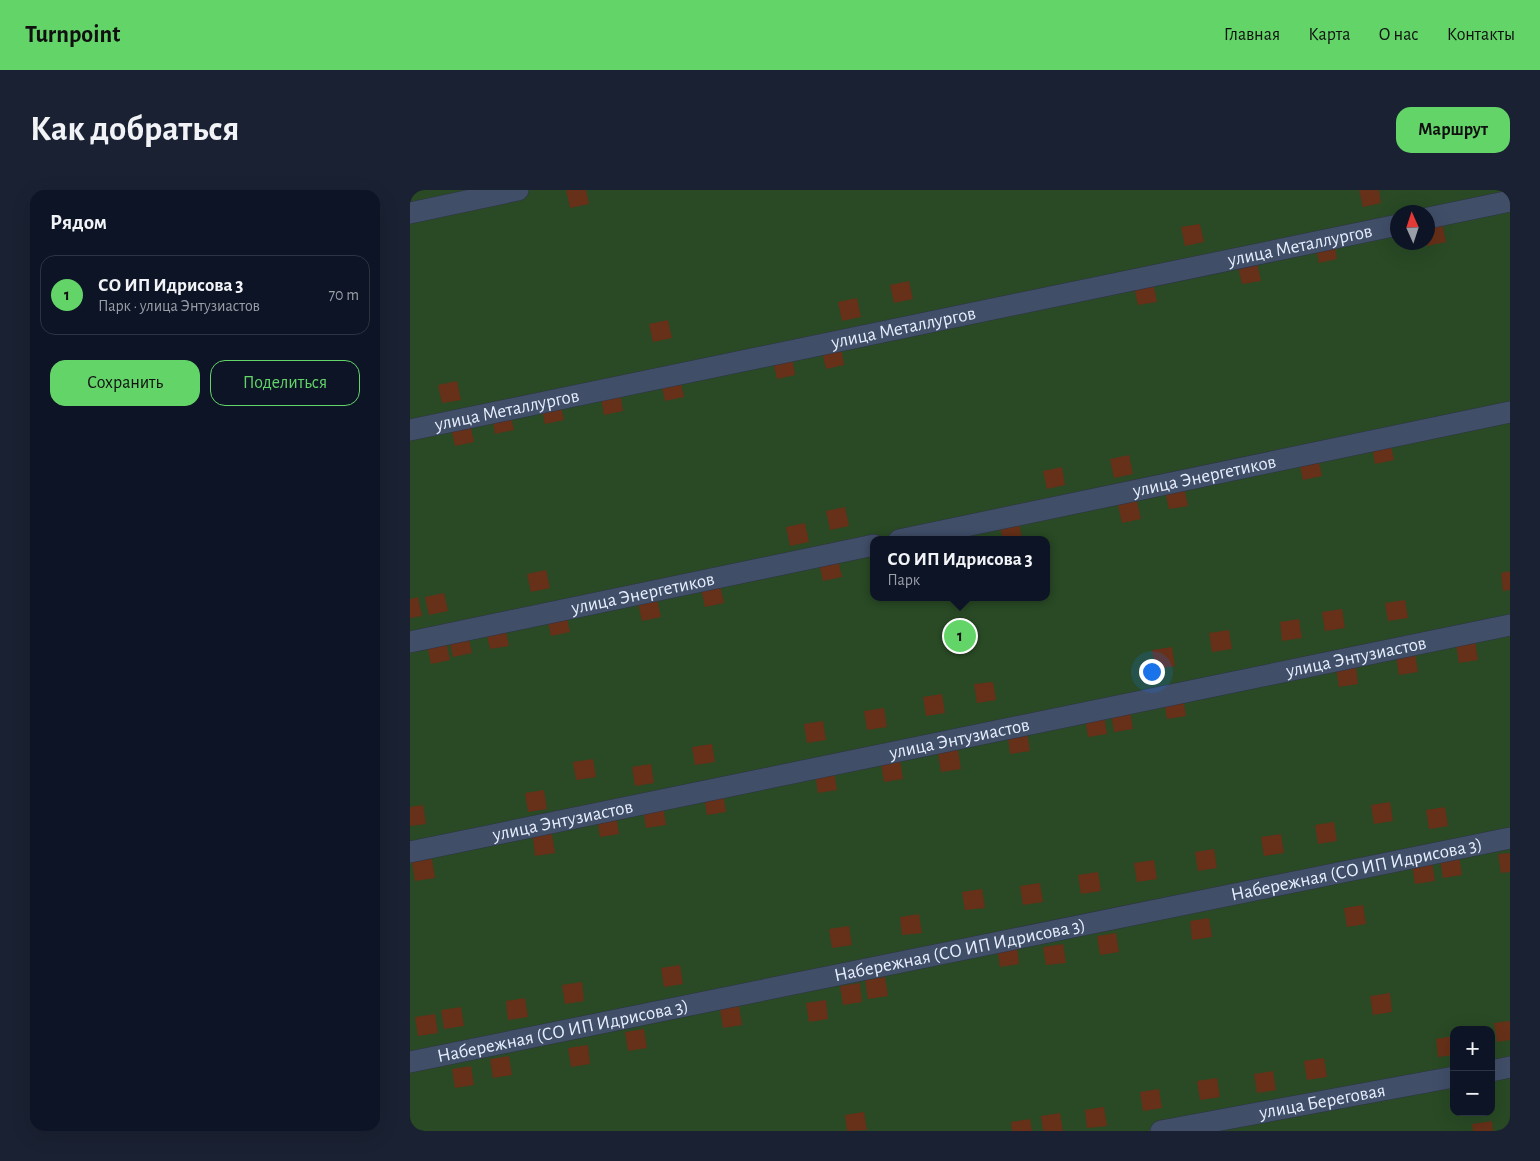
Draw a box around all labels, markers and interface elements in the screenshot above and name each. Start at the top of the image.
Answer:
text: Turnpoint [25,23,120,47]
text: Главная [1224,26,1280,44]
text: Карта [1308,26,1350,44]
text: О нас [1378,26,1419,44]
text: Контакты [1447,26,1515,44]
button: Маршрут [1396,107,1510,153]
text: Как добраться [30,112,239,147]
north arrow [1390,205,1435,250]
text: Рядом [50,212,107,233]
street label: улица Металлургов [1225,221,1374,270]
text: СО ИП Идрисова 3 [98,276,243,295]
text: 1 [64,287,70,303]
text: 70 m [328,287,359,303]
text: Парк · улица Энтузиастов [98,298,260,314]
street label: улица Металлургов [829,303,978,352]
button: Сохранить [50,360,200,406]
button: Поделиться [210,360,360,406]
street label: улица Металлургов [432,386,581,434]
street label: улица Энергетиков [1130,452,1278,500]
popup [870,536,1050,601]
text: СО ИП Идрисова 3 [887,550,1033,569]
street label: улица Энергетиков [569,569,716,618]
text: Парк [887,572,920,588]
pin: 1 [944,617,976,655]
street label: улица Энтузиастов [1283,633,1428,681]
your location [1139,659,1165,685]
street label: улица Энтузиастов [887,715,1031,763]
street label: улица Энтузиастов [490,797,635,844]
street label: Набережная (СО ИП Идрисова 3) [1229,834,1484,904]
street label: Набережная (СО ИП Идрисова 3) [832,915,1087,985]
street label: Набережная (СО ИП Идрисова 3) [435,996,690,1066]
map controls [1450,1026,1495,1116]
button: + [1450,1026,1495,1071]
button: − [1450,1071,1495,1116]
street label: улица Береговая [1257,1080,1387,1122]

